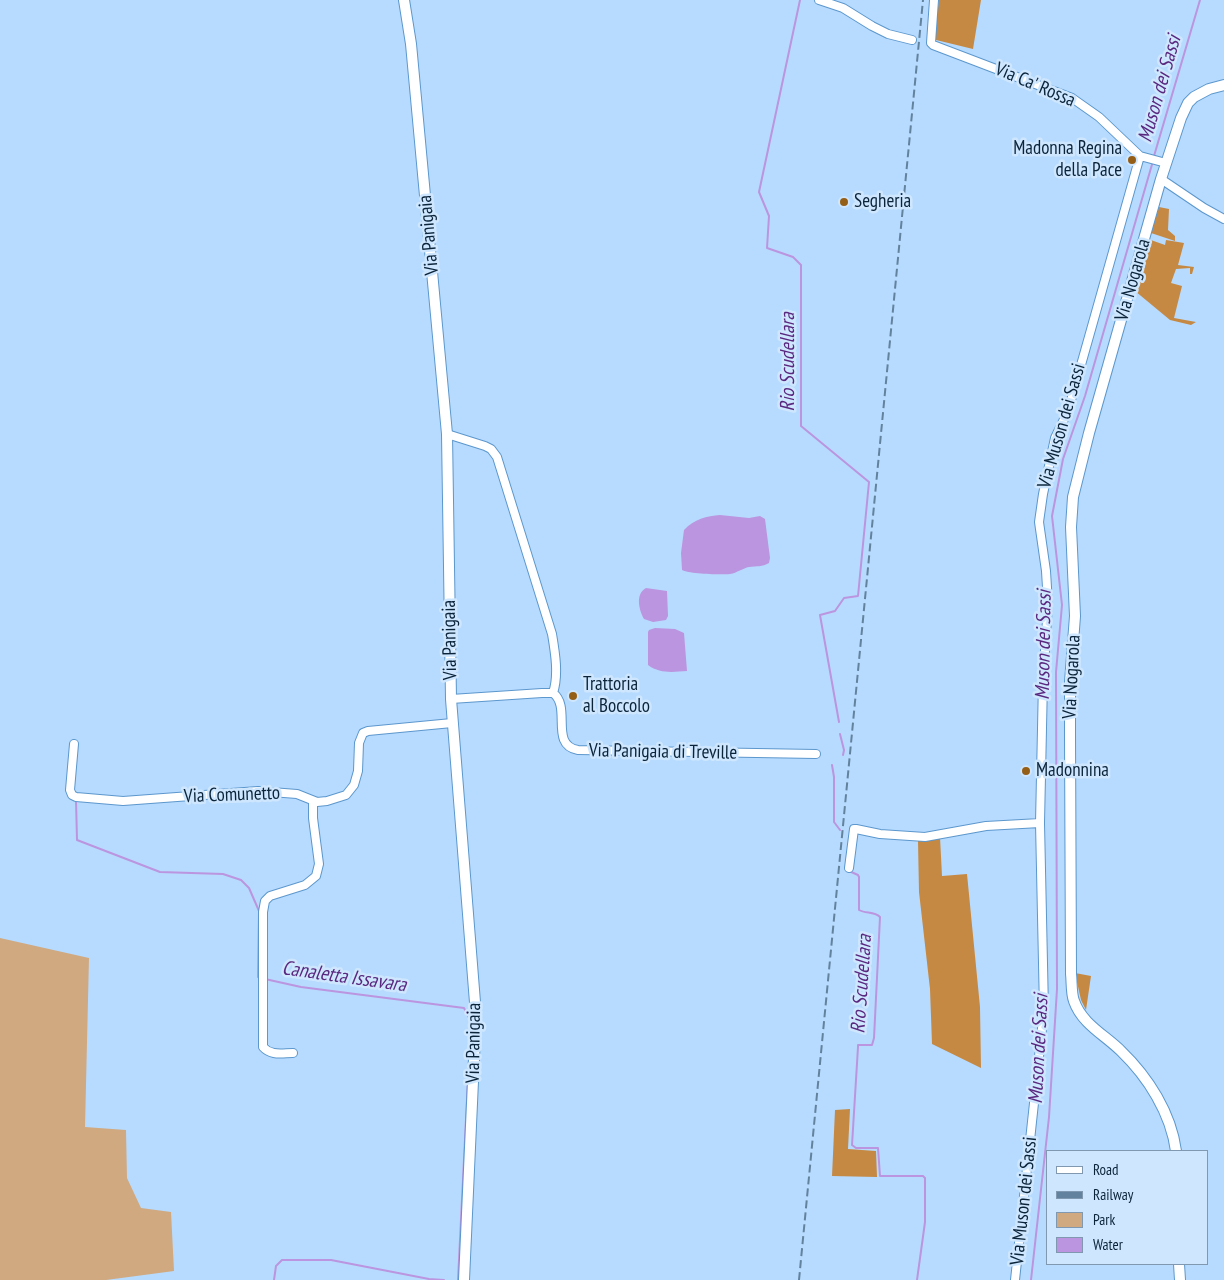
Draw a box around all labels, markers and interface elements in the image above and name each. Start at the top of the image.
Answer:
water label: Muson dei Sassi [1133,33,1187,145]
street label: Via Ca' Rossa [991,58,1079,112]
place label: Madonna Regina della Pace [1013,138,1122,182]
marker: Madonna Regina della Pace [1126,154,1138,166]
place label: Segheria [854,191,911,213]
street label: Via Panigaia [414,194,444,276]
marker: Segheria [838,196,850,208]
street label: Via Nogarola [1110,236,1156,324]
water label: Rio Scudellara [776,313,800,411]
street label: Via Muson dei Sassi [1033,361,1091,491]
water label: Muson dei Sassi [1031,590,1057,700]
street label: Via Panigaia [438,600,462,680]
street label: Via Nogarola [1058,634,1086,720]
place label: Trattoria al Boccolo [583,674,650,718]
marker: Trattoria al Boccolo [567,690,579,702]
street label: Via Panigaia di Treville [589,739,737,765]
place label: Madonnina [1036,760,1109,782]
marker: Madonnina [1020,765,1032,777]
street label: Via Comunetto [184,782,280,808]
water label: Rio Scudellara [847,934,877,1034]
water label: Canaletta Issavara [280,956,408,998]
water label: Muson dei Sassi [1024,994,1054,1104]
street label: Via Panigaia [462,1003,486,1083]
street label: Via Muson dei Sassi [1006,1136,1042,1266]
legend [1046,1150,1209,1265]
text: Road [1093,1160,1119,1179]
text: Railway [1093,1185,1133,1204]
text: Park [1093,1210,1115,1229]
text: Water [1093,1235,1123,1254]

